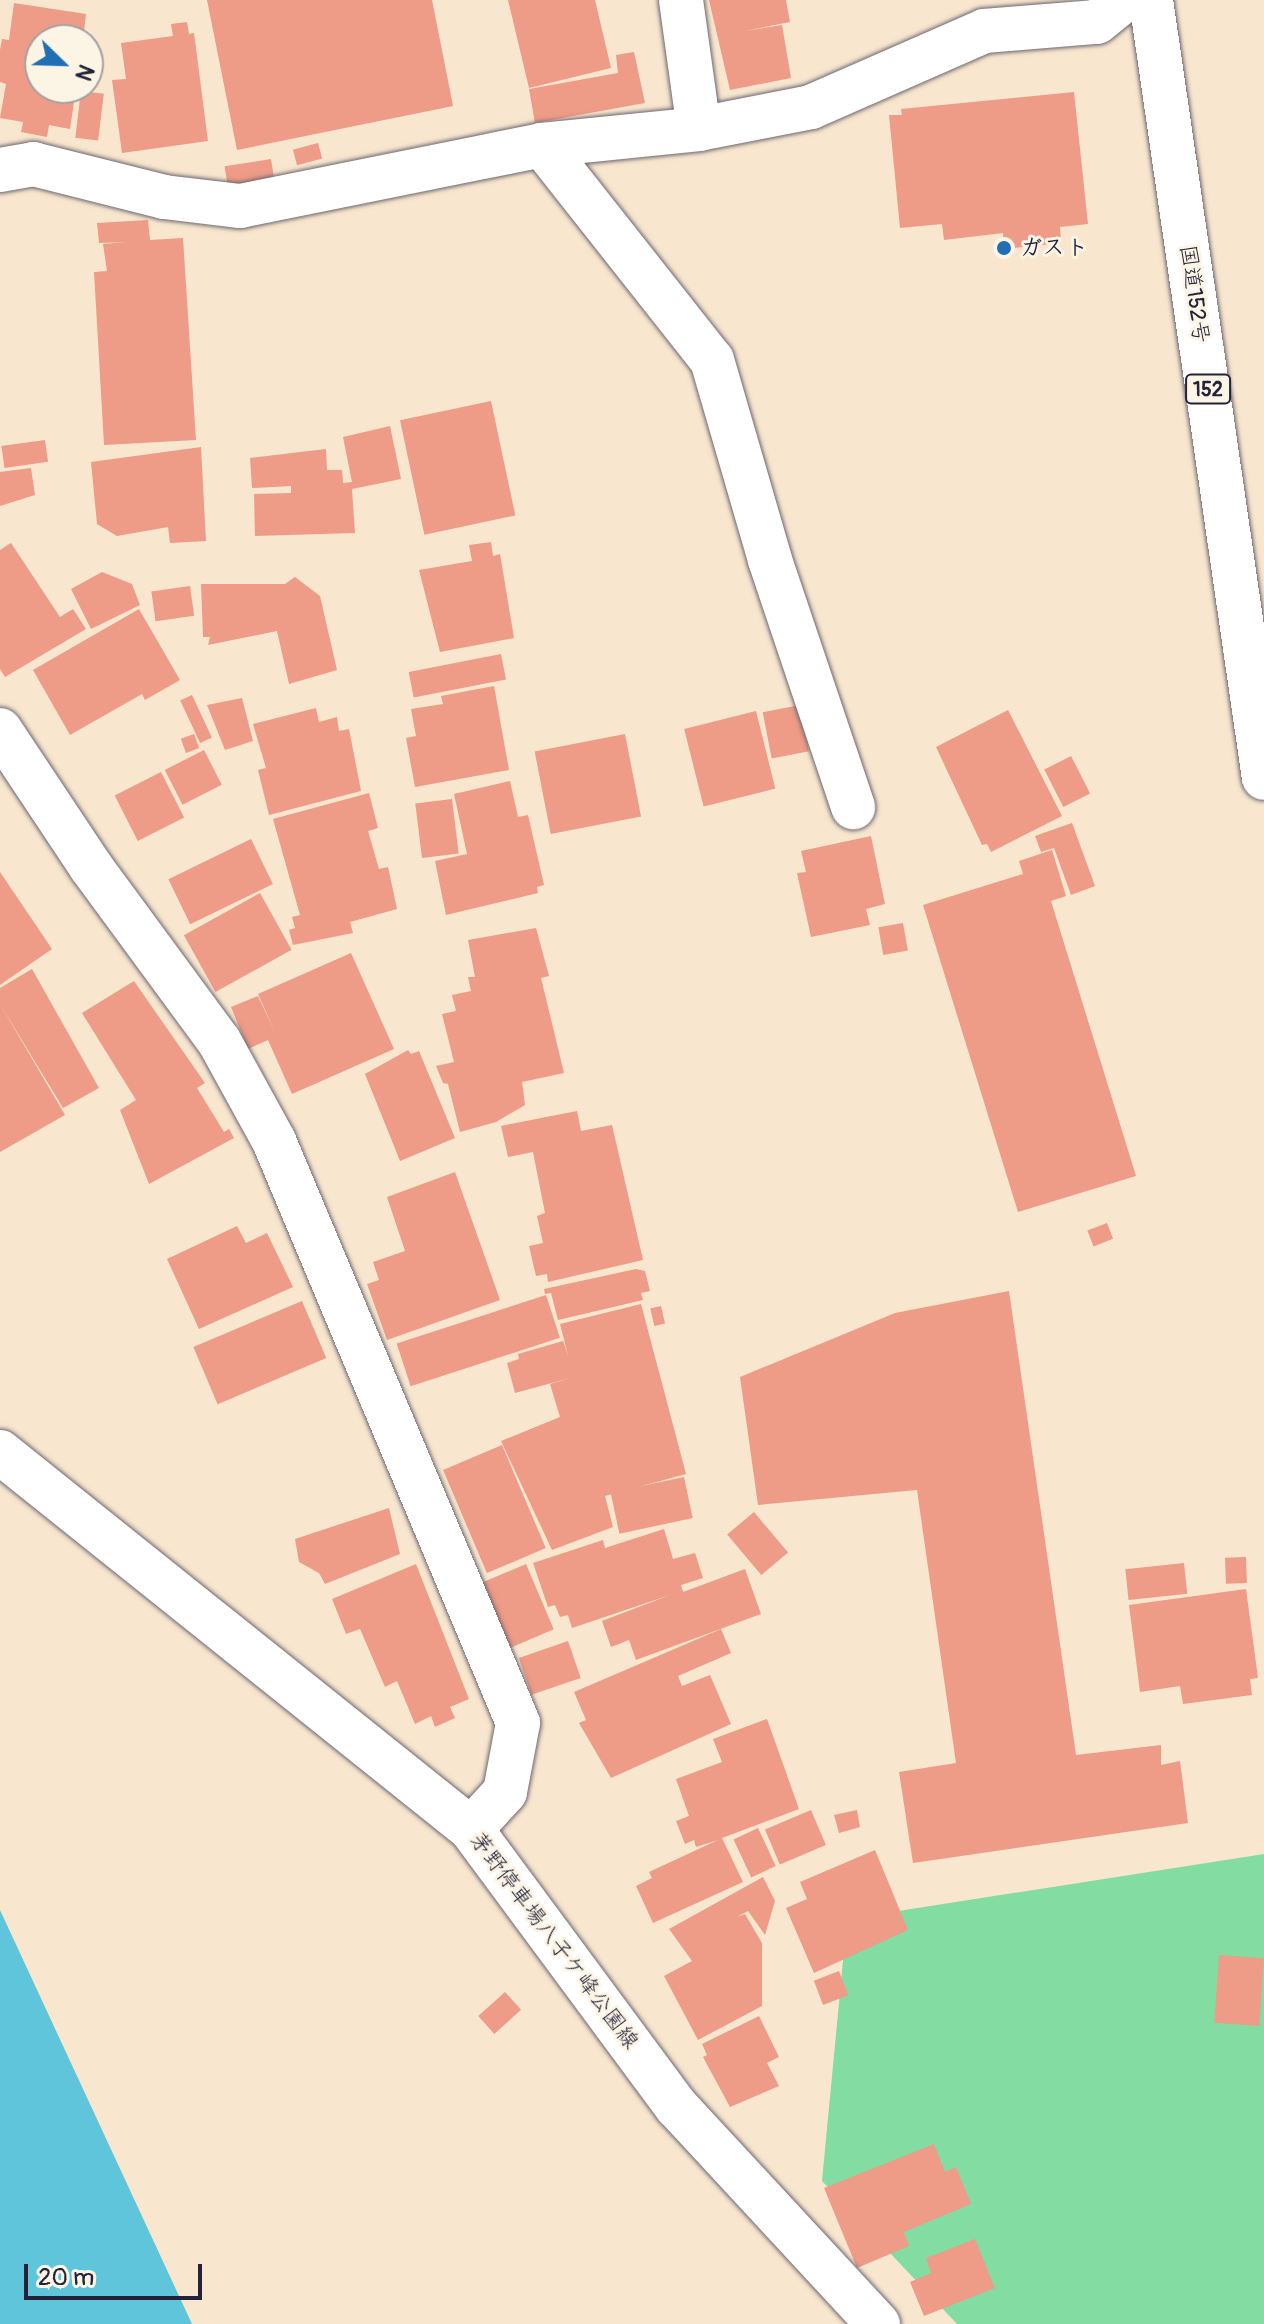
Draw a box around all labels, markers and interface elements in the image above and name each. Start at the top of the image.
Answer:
north arrow [24,24,104,104]
text: N [68,60,100,85]
place label: ガスト [1020,235,1086,261]
marker: ガスト [995,239,1013,257]
street label: 国道152号 [1174,243,1214,345]
road number: 152 [1184,373,1232,405]
street label: 茅野停車場八子ケ峰公園線 [464,1828,644,2054]
scale bar [28,2248,206,2298]
text: 20 m [38,2263,94,2292]

